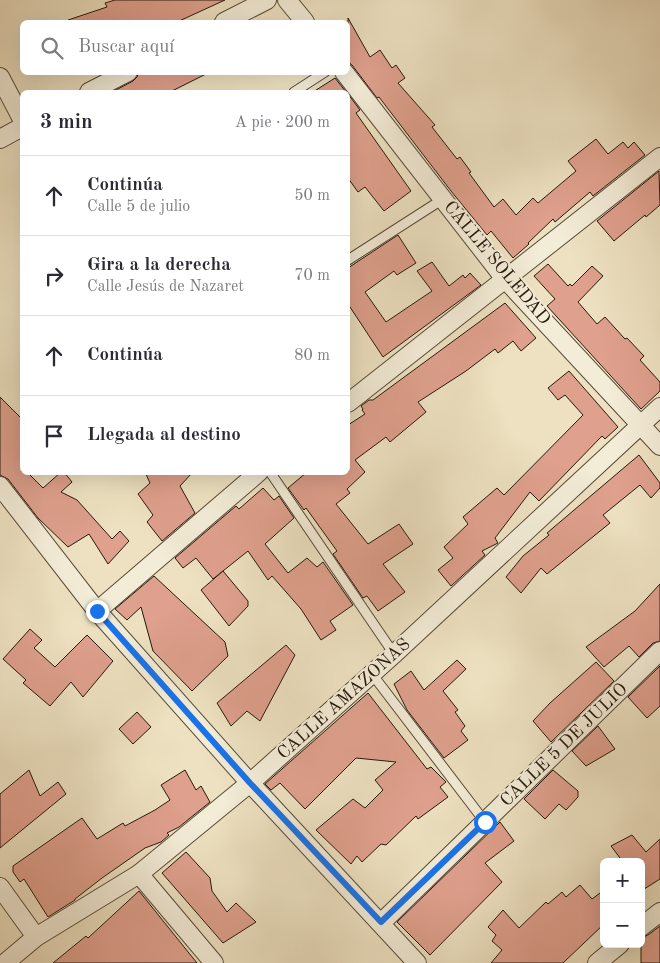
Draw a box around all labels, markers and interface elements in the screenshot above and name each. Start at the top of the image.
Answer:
search box [20,20,350,75]
icon: search [38,34,66,62]
text: Buscar aquí [78,38,174,57]
text: 3 min [40,112,93,133]
text: A pie · 200 m [235,115,330,131]
text: Continúa [87,176,163,195]
icon: ahead [40,182,68,210]
text: 50 m [294,188,330,204]
street label: CALLE SOLEDAD [440,198,554,328]
text: Calle 5 de julio [87,199,190,215]
text: Gira a la derecha [87,256,231,275]
icon: right [40,262,68,290]
text: 70 m [294,268,330,284]
text: Calle Jesús de Nazaret [87,279,244,295]
icon: ahead [40,342,68,370]
text: Continúa [87,346,163,365]
text: 80 m [294,348,330,364]
icon: arrive [40,422,68,450]
text: Llegada al destino [87,426,241,445]
route end [86,600,109,623]
street label: CALLE AMAZONAS [274,635,414,763]
street label: CALLE 5 DE JULIO [497,680,631,810]
route start [474,811,497,834]
map controls [600,858,645,948]
button: + [600,858,645,903]
button: − [600,903,645,948]

